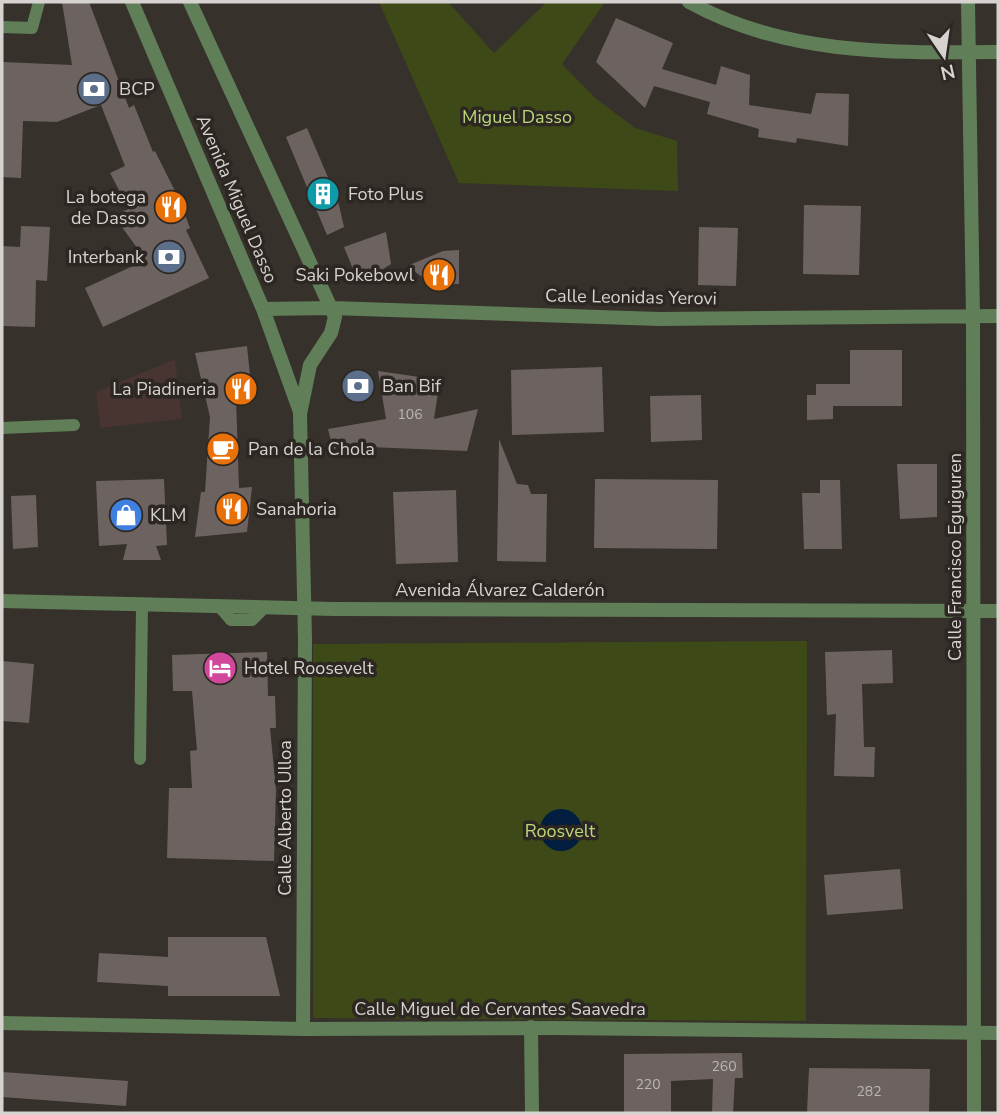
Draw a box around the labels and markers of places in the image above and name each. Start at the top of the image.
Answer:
bank icon: BCP [75,70,113,108]
place label: BCP [119,77,155,101]
building icon: Foto Plus [304,175,342,213]
place label: Foto Plus [348,182,424,206]
place label: La botega de Dasso [66,185,146,230]
restaurant icon: La botega de Dasso [152,188,190,226]
bank icon: Interbank [150,238,188,276]
place label: Interbank [68,245,145,269]
restaurant icon: Saki Pokebowl [420,256,458,294]
place label: Saki Pokebowl [295,263,415,287]
bank icon: Ban Bif [339,367,377,405]
restaurant icon: La Piadineria [222,370,260,408]
place label: Ban Bif [382,374,442,398]
place label: La Piadineria [112,377,216,401]
cafe icon: Pan de la Chola [204,430,242,468]
place label: Pan de la Chola [248,437,375,461]
restaurant icon: Sanahoria [213,490,251,528]
shop icon: KLM [107,496,145,534]
place label: Sanahoria [256,497,337,521]
place label: KLM [150,503,186,527]
hotel icon: Hotel Roosevelt [201,649,239,687]
place label: Hotel Roosevelt [244,656,374,680]

